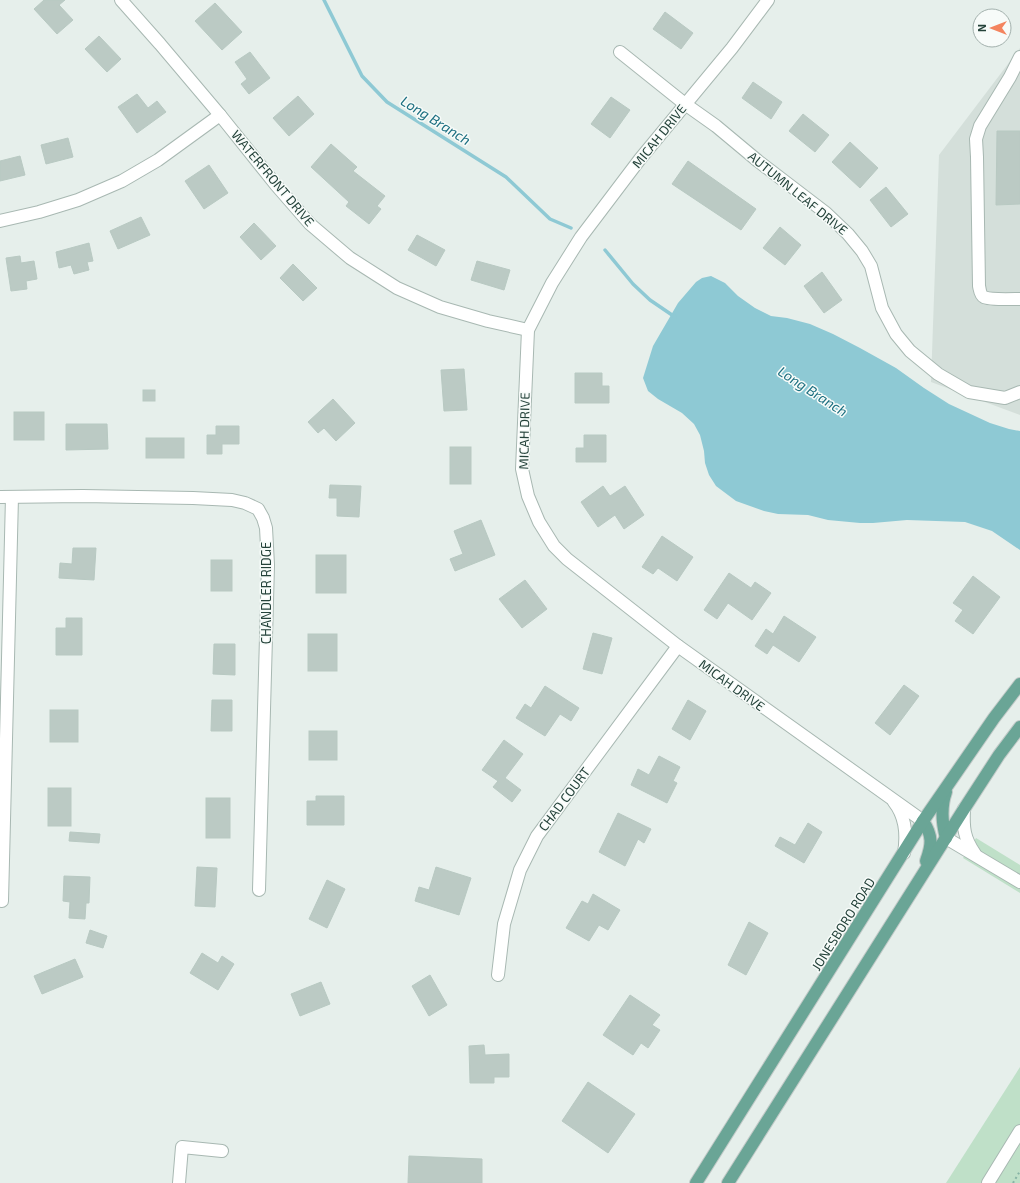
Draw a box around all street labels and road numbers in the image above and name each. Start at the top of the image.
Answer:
street label: MICAH DRIVE [629,101,689,171]
street label: WATERFRONT DRIVE [228,127,318,229]
street label: AUTUMN LEAF DRIVE [745,148,851,238]
street label: MICAH DRIVE [515,392,533,470]
street label: CHANDLER RIDGE [258,542,274,644]
street label: MICAH DRIVE [696,656,768,714]
street label: CHAD COURT [535,764,593,834]
street label: JONESBORO ROAD [808,875,878,973]

